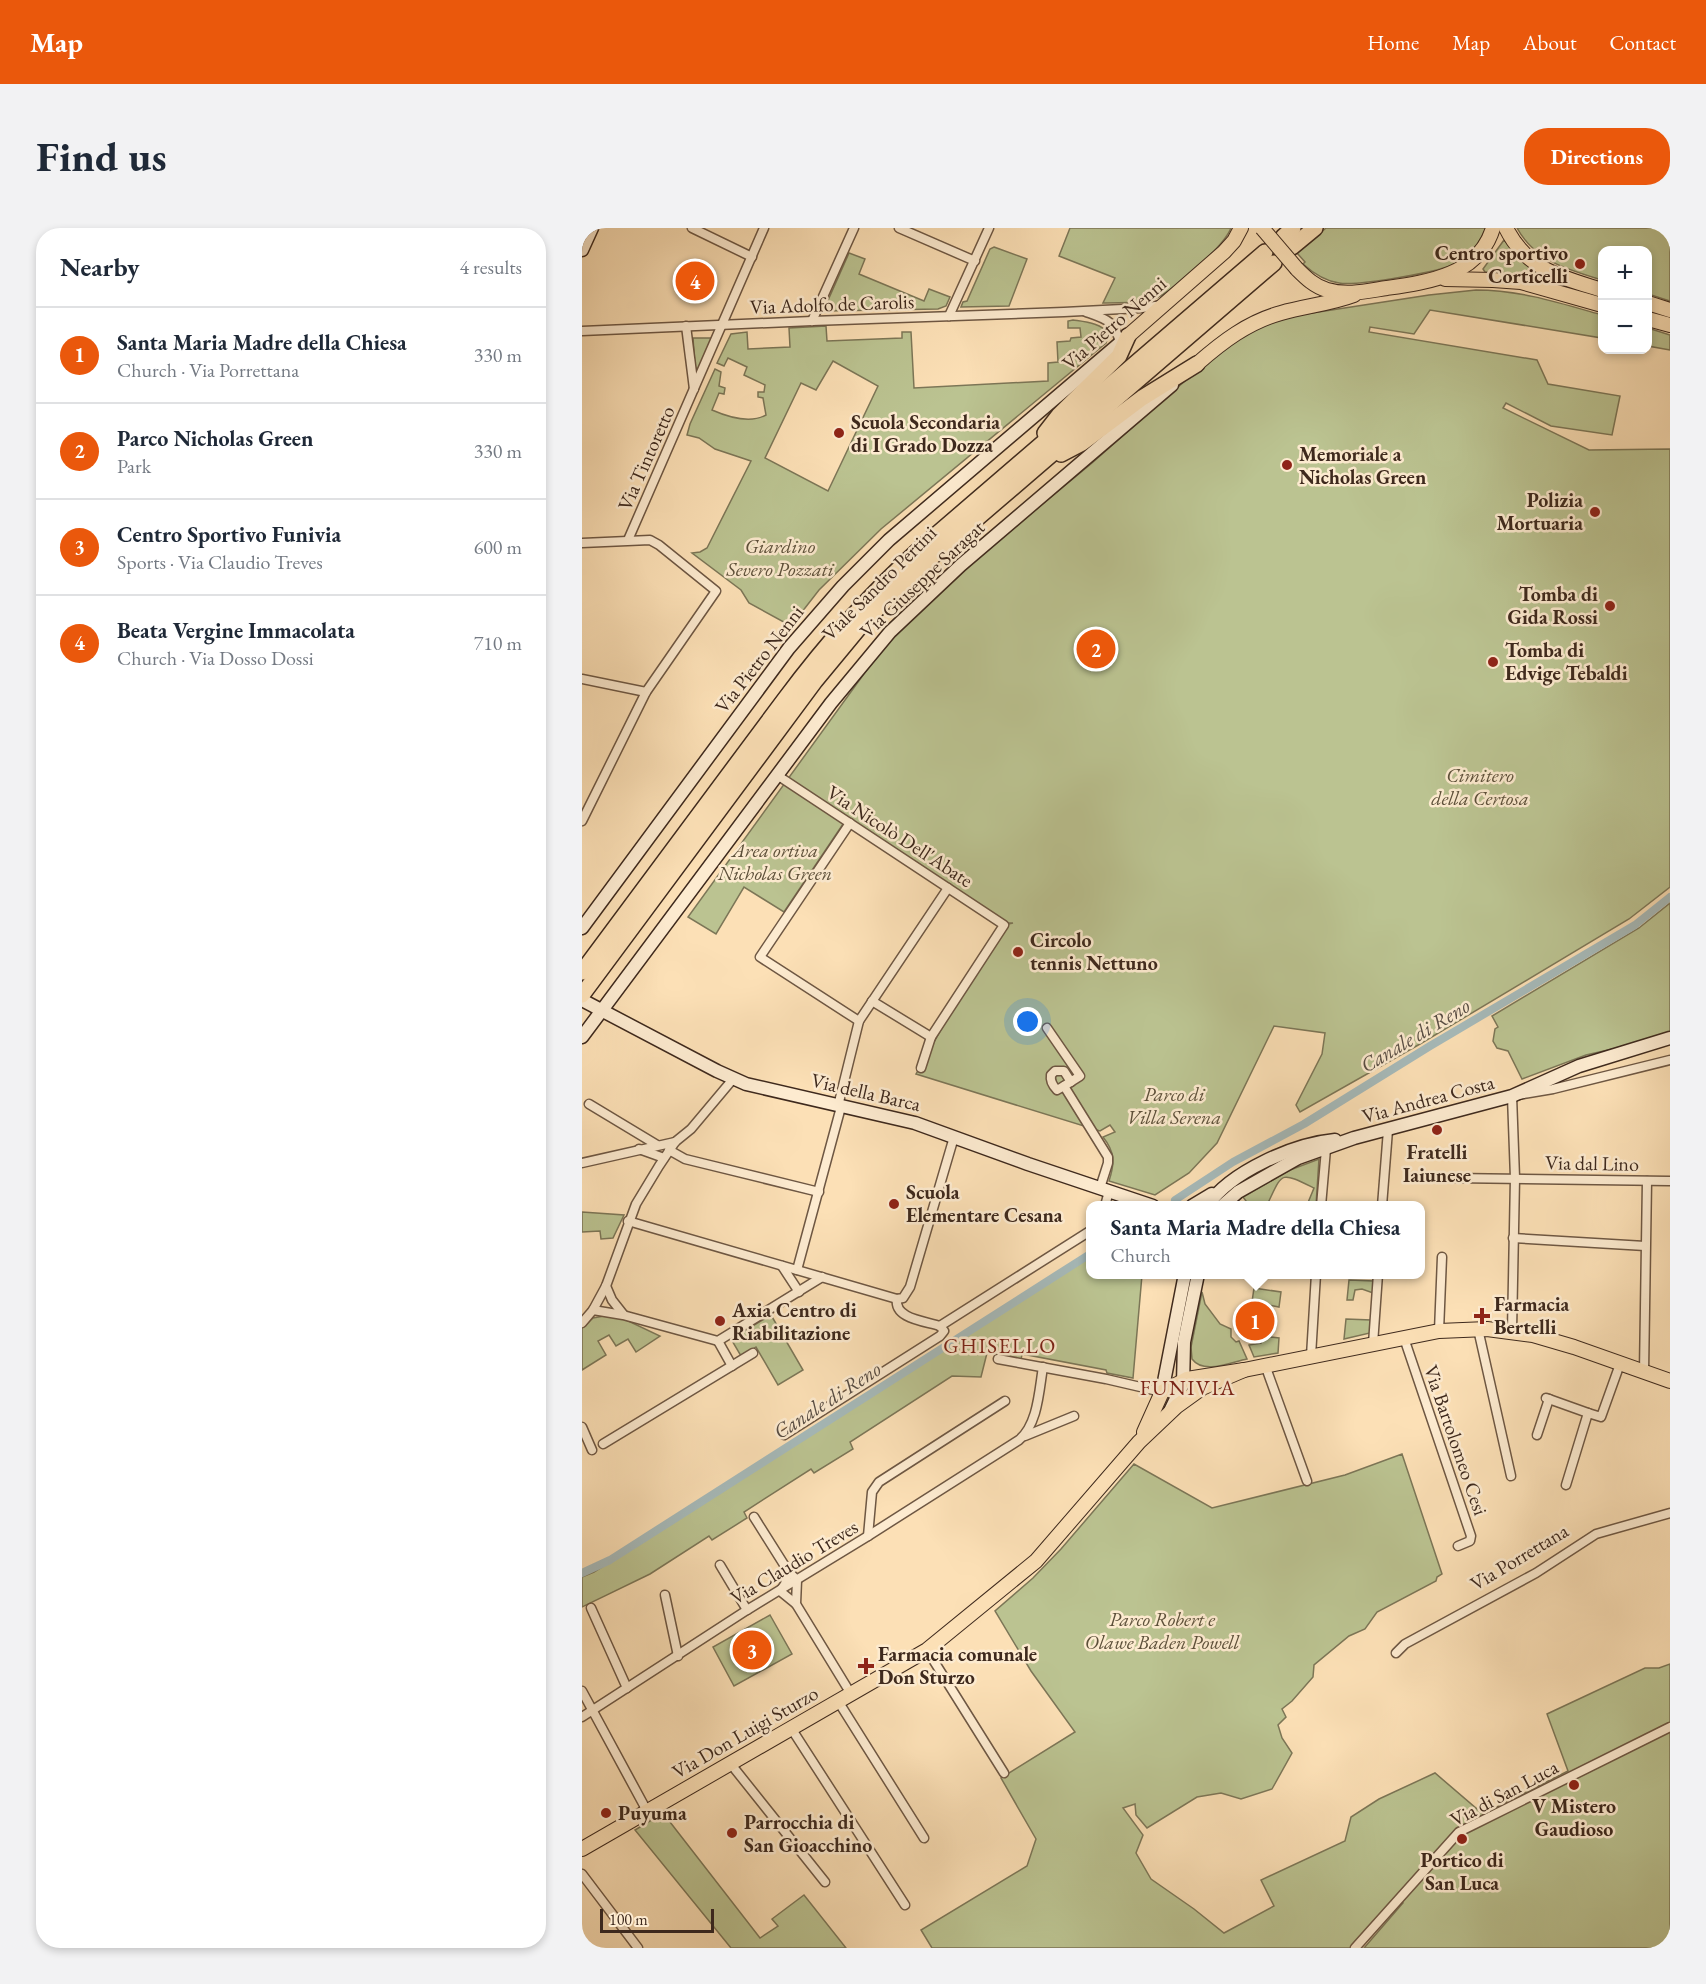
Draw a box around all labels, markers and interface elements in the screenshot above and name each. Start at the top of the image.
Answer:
text: Map [30,24,83,60]
text: Home [1367,29,1419,56]
text: Map [1452,29,1490,56]
text: About [1523,29,1576,56]
text: Contact [1609,29,1676,56]
button: Directions [1524,128,1670,185]
text: Find us [36,129,167,184]
place label: Centro sportivo Corticelli [1435,240,1568,289]
map controls [1598,246,1652,354]
button: + [1598,246,1652,300]
text: Nearby [60,250,140,284]
text: 4 results [459,254,522,280]
marker: Centro sportivo Corticelli [1573,257,1587,271]
pin: 4 [676,259,714,304]
street label: Via Pietro Nenni [1056,270,1172,376]
street label: Via Adolfo de Carolis [749,288,915,320]
button: − [1598,300,1652,354]
text: Santa Maria Madre della Chiesa [117,328,407,357]
text: 1 [74,342,85,368]
text: 330 m [474,342,522,368]
text: Church · Via Porrettana [117,357,299,383]
street label: Via Tintoretto [611,402,681,514]
place label: Scuola Secondaria di I Grado Dozza [851,409,1000,458]
text: Parco Nicholas Green [117,424,313,453]
marker: Scuola Secondaria di I Grado Dozza [832,426,846,440]
text: 2 [74,438,85,464]
text: 330 m [474,438,522,464]
place label: Memoriale a Nicholas Green [1299,441,1426,490]
text: Park [117,453,151,479]
marker: Memoriale a Nicholas Green [1280,458,1294,472]
place label: Polizia Mortuaria [1497,487,1583,536]
marker: Polizia Mortuaria [1588,505,1602,519]
street label: Via Giuseppe Saragat [854,514,991,644]
text: Centro Sportivo Funivia [117,520,341,549]
street label: Viale Sandro Pertini [816,520,942,646]
park label: Giardino Severo Pozzati [725,533,835,582]
text: 3 [74,534,85,560]
text: 600 m [474,534,522,560]
text: Sports · Via Claudio Treves [117,549,323,575]
place label: Tomba di Gida Rossi [1508,581,1598,630]
marker: Tomba di Gida Rossi [1603,599,1617,613]
street label: Via Pietro Nenni [709,600,809,718]
text: Beata Vergine Immacolata [117,616,355,645]
pin: 2 [1076,626,1116,672]
text: 4 [74,630,85,656]
text: 710 m [474,630,522,656]
place label: Tomba di Edvige Tebaldi [1505,637,1628,686]
text: Church · Via Dosso Dossi [117,645,314,671]
marker: Tomba di Edvige Tebaldi [1486,655,1500,669]
park label: Cimitero della Certosa [1431,762,1529,811]
street label: Via Nicolò Dell'Abate [822,779,978,893]
park label: Area ortiva Nicholas Green [717,837,832,886]
place label: Circolo tennis Nettuno [1030,927,1158,976]
marker: Circolo tennis Nettuno [1011,945,1025,959]
water label: Canale di Reno [1355,992,1475,1078]
your location [1013,1007,1042,1036]
street label: Via della Barca [809,1067,923,1117]
street label: Via Andrea Costa [1359,1069,1497,1129]
park label: Parco di Villa Serena [1127,1081,1221,1130]
marker: Fratelli Iaiunese [1430,1123,1444,1137]
place label: Fratelli Iaiunese [1403,1139,1471,1188]
street label: Via dal Lino [1545,1149,1639,1177]
place label: Scuola Elementare Cesana [906,1179,1063,1228]
marker: Scuola Elementare Cesana [887,1197,901,1211]
popup [1086,1201,1425,1279]
text: Santa Maria Madre della Chiesa [1111,1213,1400,1242]
text: Church [1111,1242,1171,1268]
place label: Farmacia Bertelli [1494,1291,1570,1340]
place label: Axia Centro di Riabilitazione [731,1297,857,1346]
pin: 1 [1236,1298,1274,1344]
marker: Farmacia Bertelli [1475,1309,1489,1323]
marker: Axia Centro di Riabilitazione [713,1314,727,1328]
district label: GHISELLO [943,1332,1057,1359]
water label: Canale di Reno [768,1355,886,1445]
street label: Via Bartolomeo Cesi [1418,1361,1494,1519]
district label: FUNIVIA [1140,1374,1236,1401]
street label: Via Claudio Treves [725,1514,863,1610]
street label: Via Porrettana [1465,1517,1573,1596]
park label: Parco Robert e Olawe Baden Powell [1085,1606,1241,1655]
pin: 3 [732,1628,772,1672]
place label: Farmacia comunale Don Sturzo [878,1641,1037,1690]
marker: Farmacia comunale Don Sturzo [859,1659,873,1673]
street label: Via Don Luigi Sturzo [667,1680,823,1784]
street label: Via di San Luca [1445,1754,1563,1832]
marker: V Mistero Gaudioso [1567,1778,1581,1792]
place label: V Mistero Gaudioso [1532,1793,1616,1842]
place label: Puyuma [618,1800,687,1826]
marker: Puyuma [599,1806,613,1820]
place label: Parrocchia di San Gioacchino [744,1809,872,1858]
marker: Parrocchia di San Gioacchino [725,1826,739,1840]
marker: Portico di San Luca [1455,1832,1469,1846]
place label: Portico di San Luca [1420,1847,1504,1896]
scale bar [600,1906,714,1934]
text: 100 m [609,1909,648,1930]

